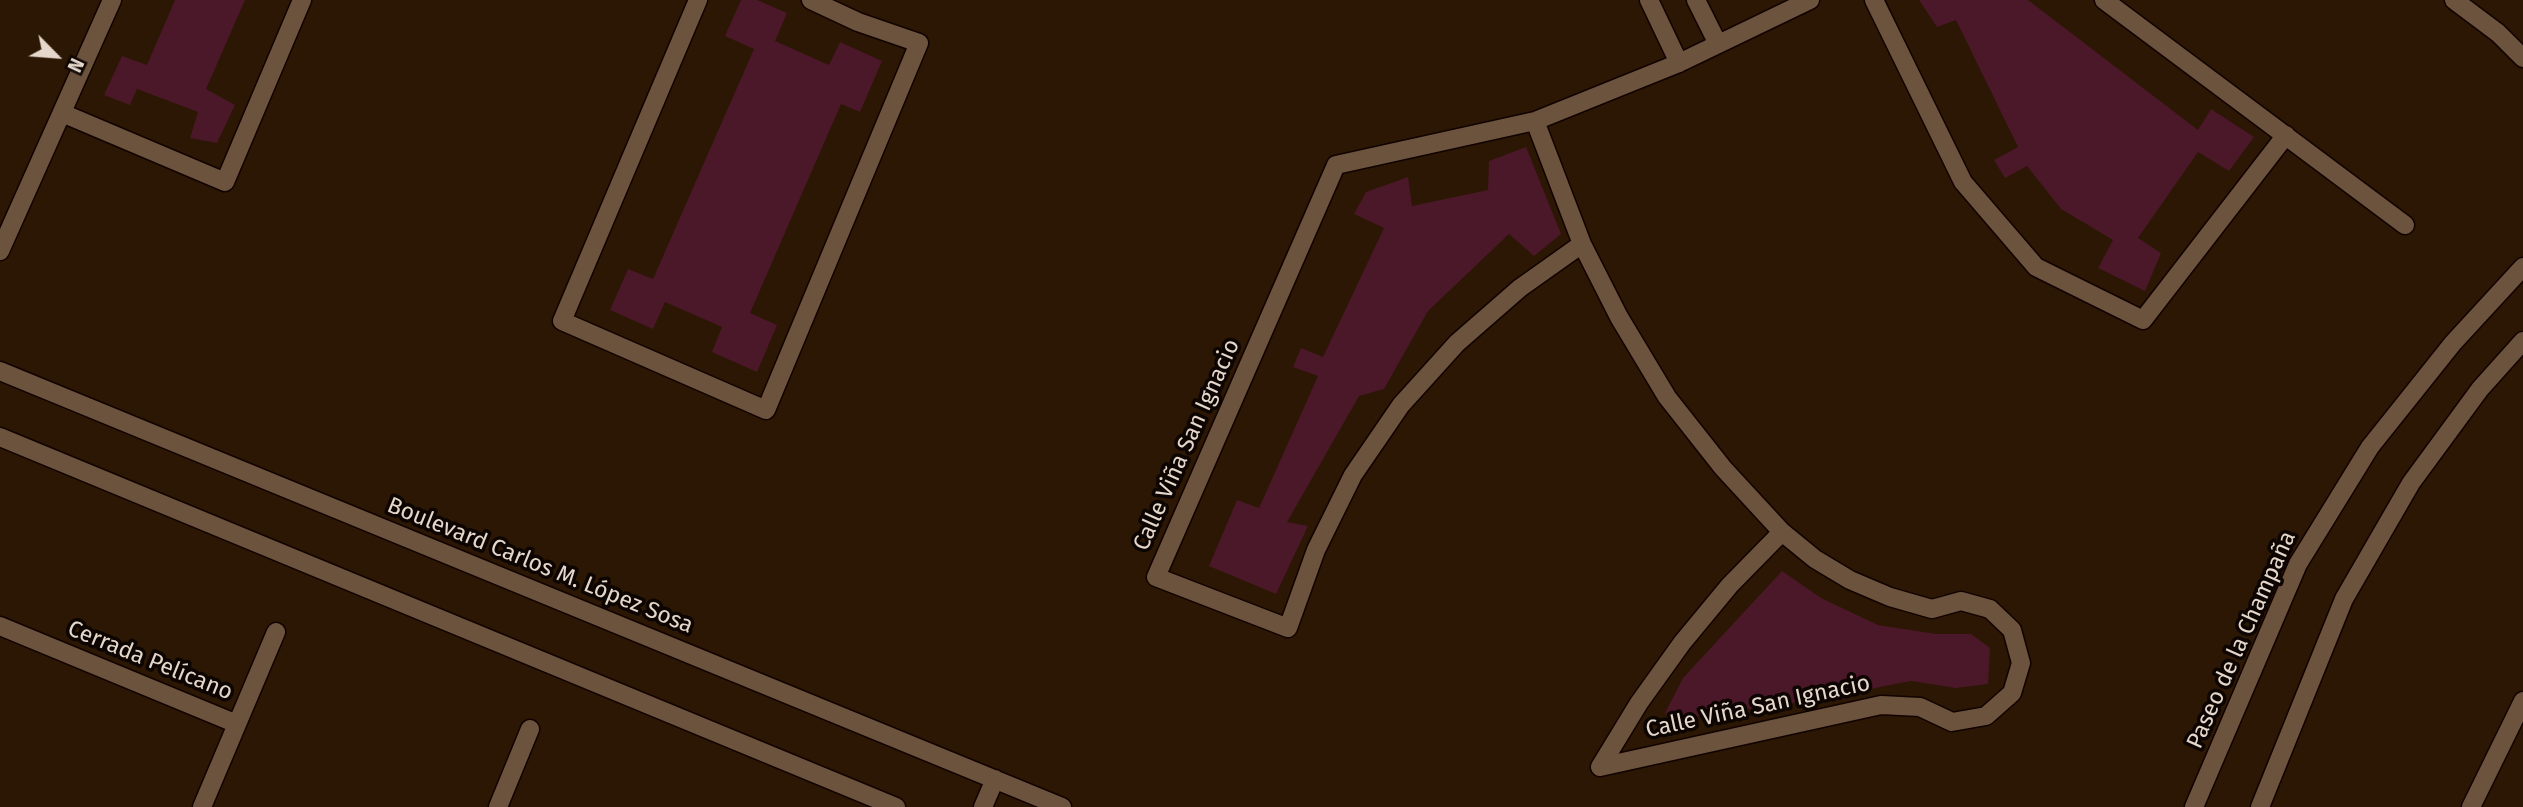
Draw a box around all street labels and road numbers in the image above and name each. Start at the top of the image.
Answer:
street label: Calle Viña San Ignacio [1128,335,1246,555]
street label: Boulevard Carlos M. López Sosa [383,492,697,640]
street label: Paseo de la Champaña [2182,527,2302,753]
street label: Cerrada Pelícano [64,615,236,707]
street label: Calle Viña San Ignacio [1643,670,1873,744]

